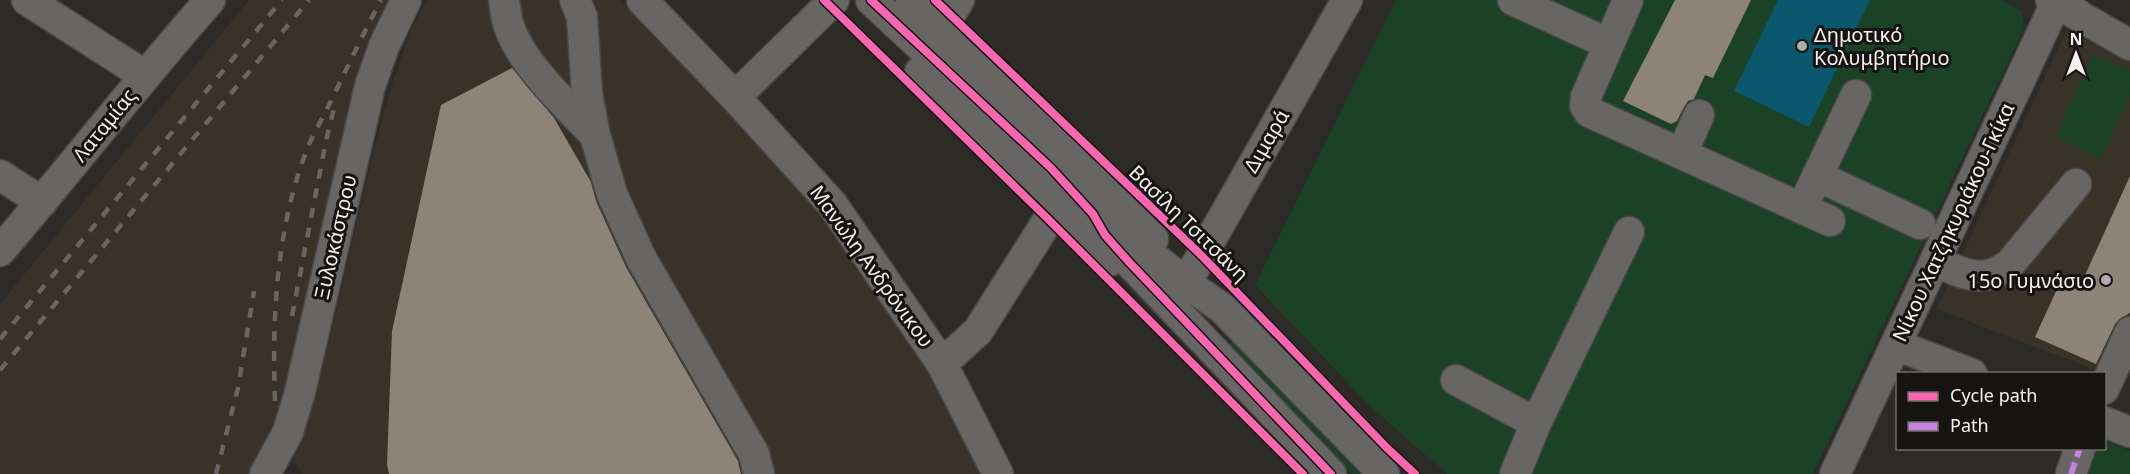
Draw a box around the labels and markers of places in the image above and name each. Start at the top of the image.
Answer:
place label: Δημοτικό Κολυμβητήριο [1814,21,1950,71]
marker: Δημοτικό Κολυμβητήριο [1795,39,1809,53]
place label: 15ο Γυμνάσιο [1967,267,2094,294]
marker: 15ο Γυμνάσιο [2099,273,2113,287]

